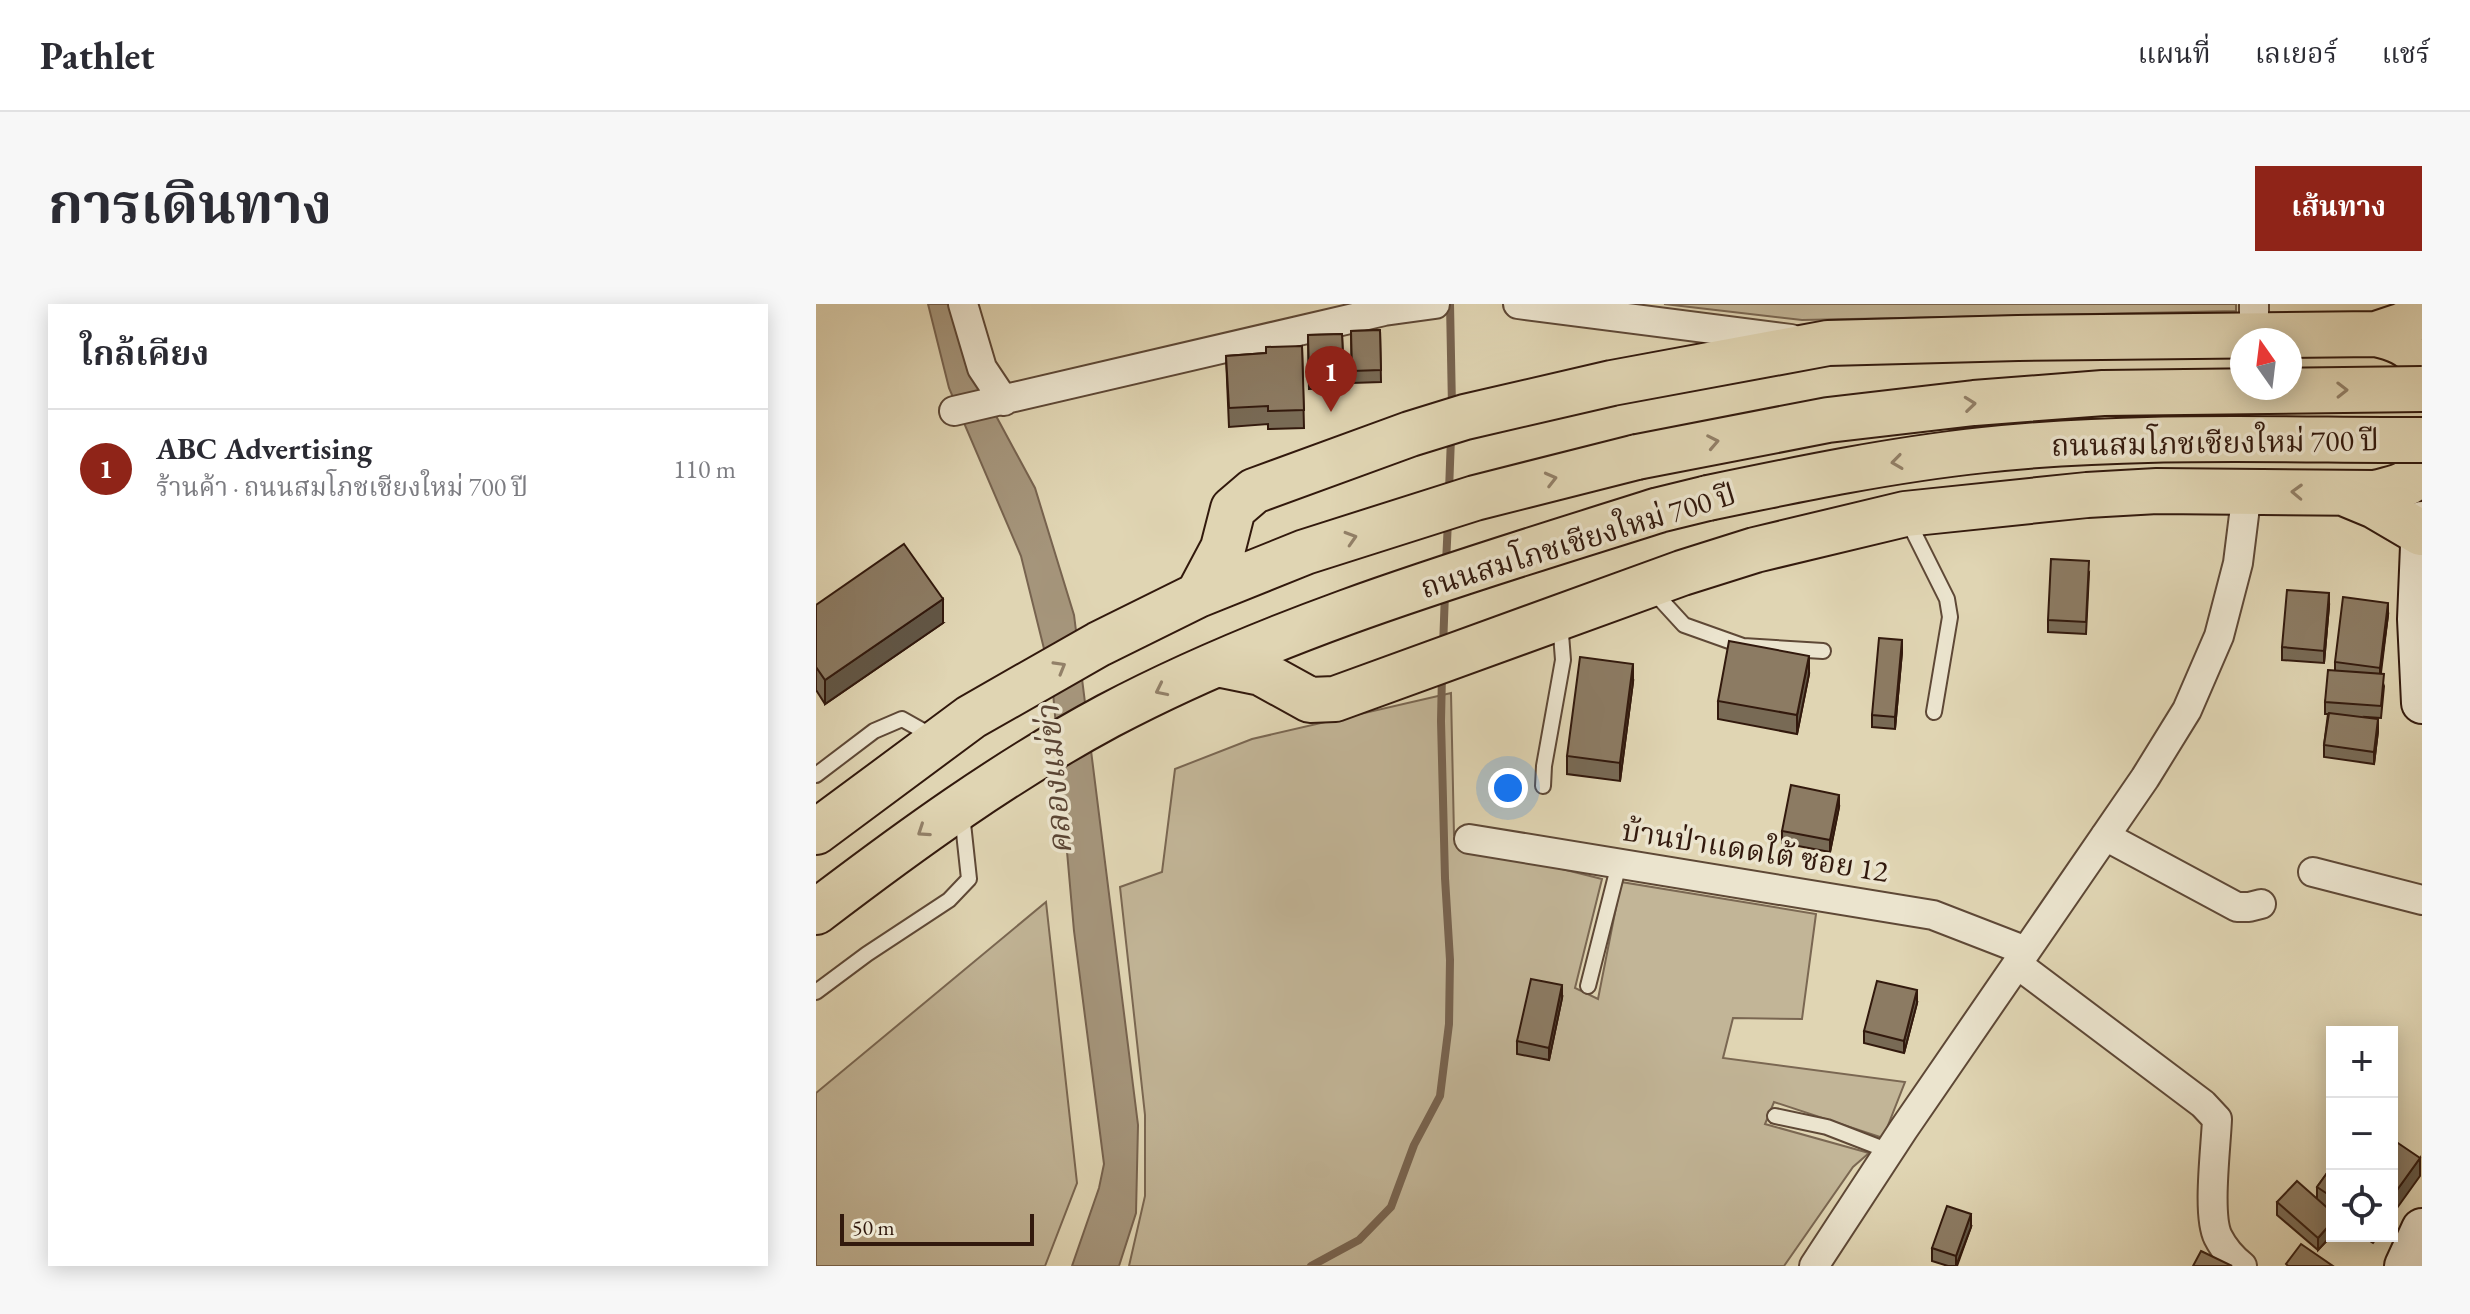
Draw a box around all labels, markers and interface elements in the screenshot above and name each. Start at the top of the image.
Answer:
text: Pathlet [40,31,155,80]
text: แผนที่ [2137,35,2211,71]
text: เลเยอร์ [2255,35,2338,71]
text: แชร์ [2382,35,2430,71]
button: เส้นทาง [2255,166,2422,251]
text: การเดินทาง [48,167,332,240]
north arrow [2230,328,2302,400]
text: ใกล้เคียง [80,331,209,375]
pin: 1 [1305,346,1357,412]
one-way arrow [2336,381,2349,399]
one-way arrow [1964,395,1977,412]
street label: ถนนสมโภชเชียงใหม่ 700 ปี [2051,419,2379,465]
text: ABC Advertising [156,429,372,468]
one-way arrow [1706,434,1719,451]
text: 1 [99,452,113,486]
text: 110 m [673,452,736,486]
one-way arrow [1890,453,1904,470]
text: ร้านค้า · ถนนสมโภชเชียงใหม่ 700 ปี [156,470,528,504]
one-way arrow [1543,471,1557,488]
street label: ถนนสมโภชเชียงใหม่ 700 ปี [1415,473,1740,607]
one-way arrow [2290,484,2303,501]
one-way arrow [1343,531,1357,547]
one-way arrow [1051,661,1065,677]
one-way arrow [1155,680,1169,696]
water label: คลองแม่ข่า [1026,702,1081,856]
your location [1488,768,1528,808]
street label: บ้านป่าแดดใต้ ซอย 12 [1619,809,1892,891]
one-way arrow [917,821,932,836]
map controls [2326,1026,2398,1242]
button: + [2326,1026,2398,1098]
button: − [2326,1098,2398,1170]
button: locate [2326,1170,2398,1242]
scale bar [840,1210,1034,1246]
text: 50 m [852,1213,895,1242]

